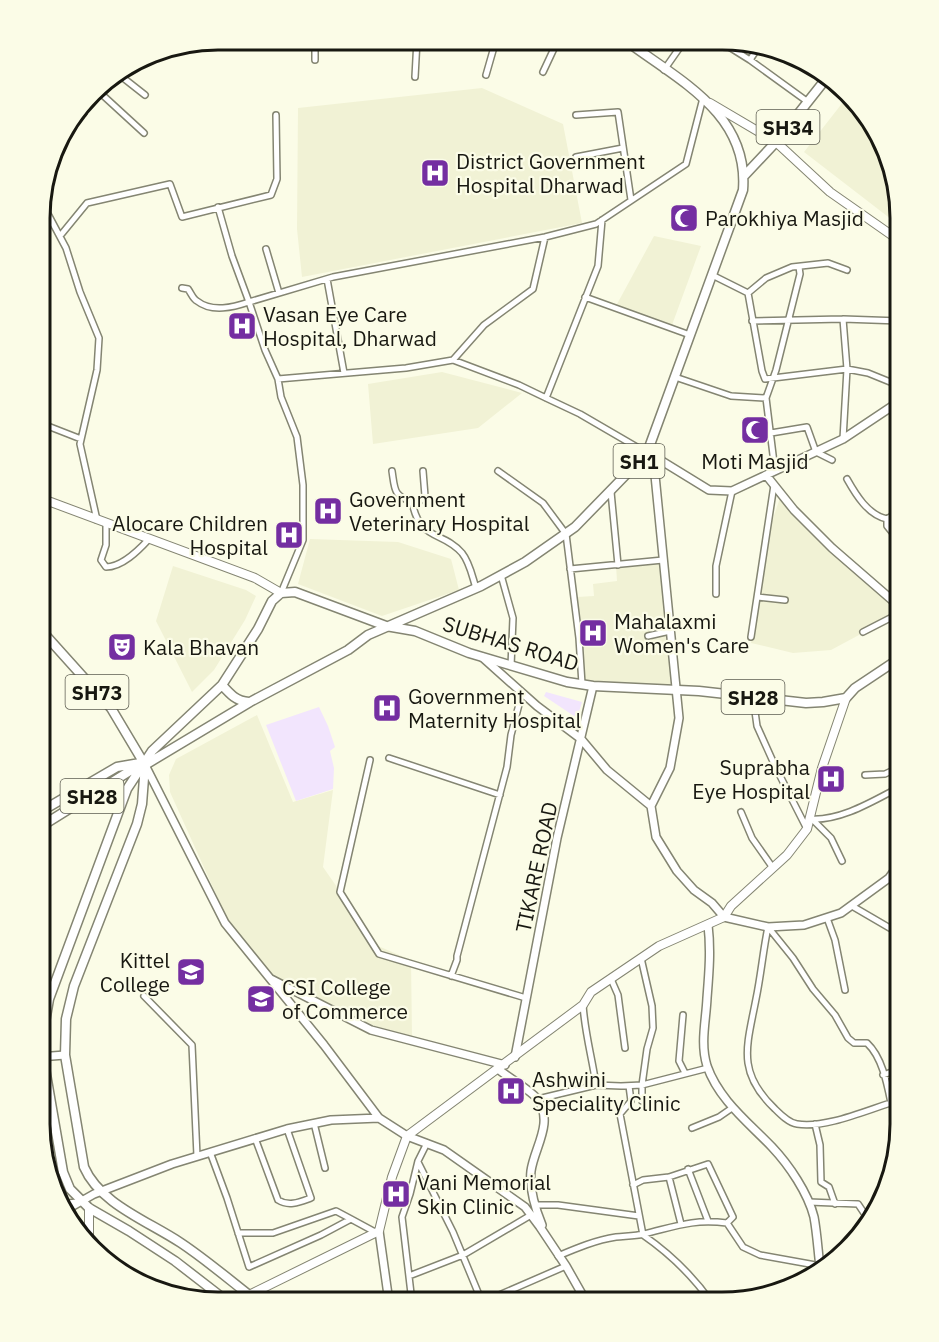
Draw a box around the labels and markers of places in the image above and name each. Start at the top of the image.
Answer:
place label: District Government Hospital Dharwad [456,147,645,199]
hospital icon: District Government Hospital Dharwad [419,157,451,189]
mosque icon: Parokhiya Masjid [668,202,700,234]
place label: Parokhiya Masjid [705,204,864,232]
place label: Vasan Eye Care Hospital, Dharwad [263,300,437,352]
hospital icon: Vasan Eye Care Hospital, Dharwad [226,310,258,342]
mosque icon: Moti Masjid [739,414,771,446]
place label: Moti Masjid [701,447,809,475]
place label: Government Veterinary Hospital [349,485,530,537]
hospital icon: Government Veterinary Hospital [312,495,344,527]
place label: Alocare Children Hospital [112,509,268,561]
hospital icon: Alocare Children Hospital [273,519,305,551]
place label: Mahalaxmi Women's Care [614,607,749,659]
hospital icon: Mahalaxmi Women's Care [577,617,609,649]
theatre icon: Kala Bhavan [106,631,138,663]
place label: Kala Bhavan [143,633,259,661]
place label: Government Maternity Hospital [408,682,582,734]
hospital icon: Government Maternity Hospital [371,692,403,724]
place label: Suprabha Eye Hospital [692,753,810,805]
hospital icon: Suprabha Eye Hospital [815,763,847,795]
place label: Kittel College [100,946,170,998]
school or university icon: Kittel College [175,956,207,988]
place label: CSI College of Commerce [282,973,408,1025]
school or university icon: CSI College of Commerce [245,983,277,1015]
place label: Ashwini Speciality Clinic [532,1065,680,1117]
hospital icon: Ashwini Speciality Clinic [495,1075,527,1107]
place label: Vani Memorial Skin Clinic [417,1168,551,1220]
hospital icon: Vani Memorial Skin Clinic [380,1178,412,1210]

